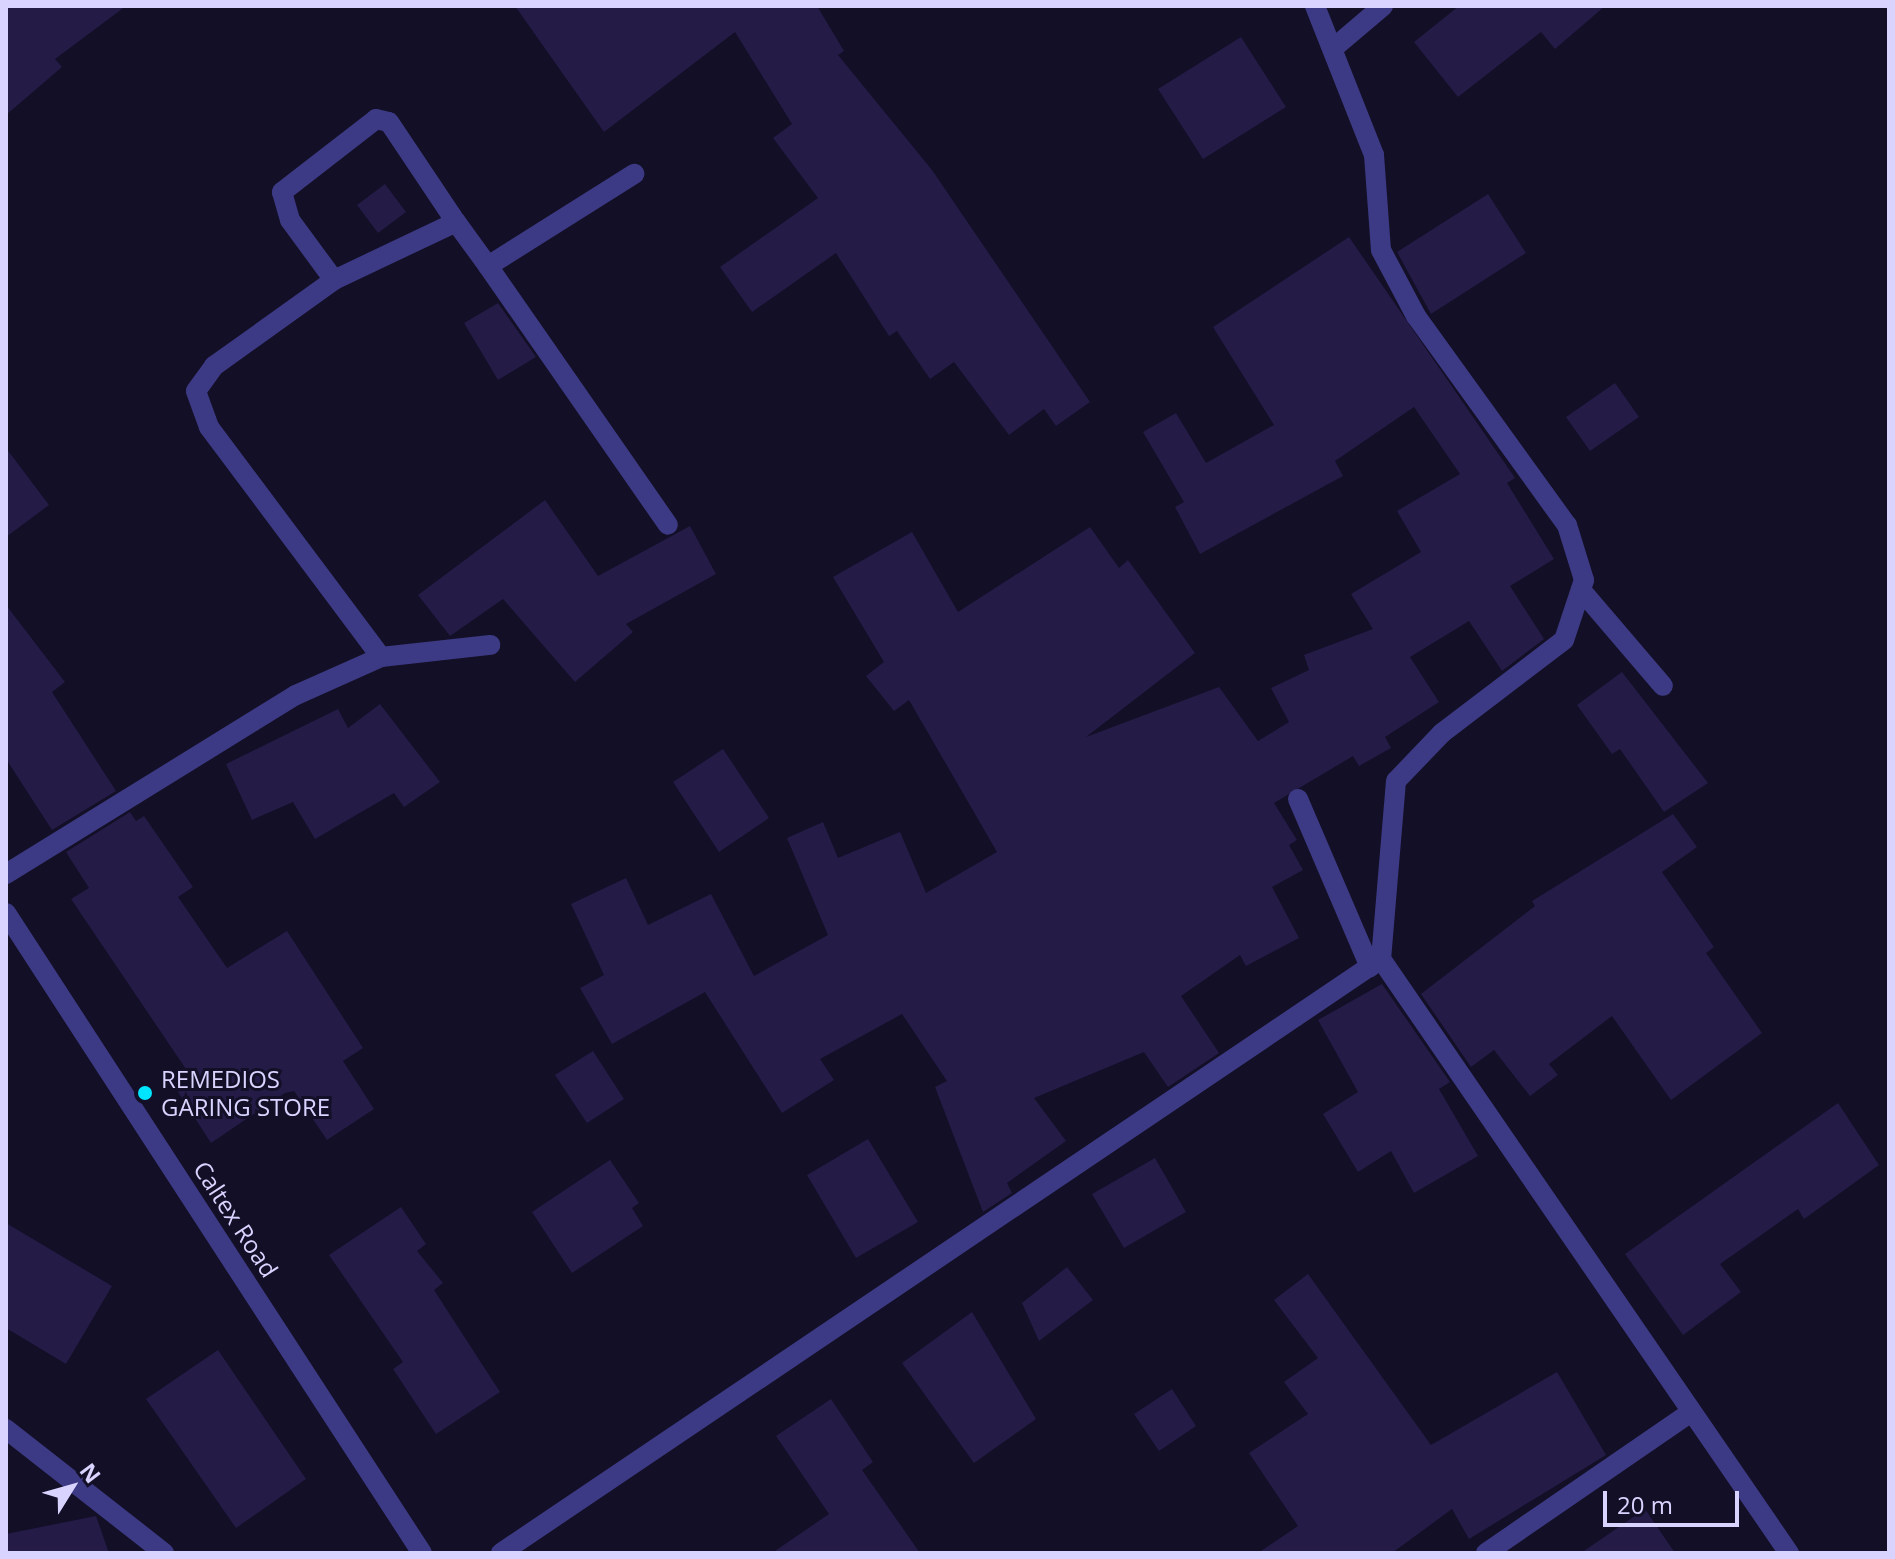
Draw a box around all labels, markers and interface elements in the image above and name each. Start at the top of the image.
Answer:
place label: REMEDIOS GARING STORE [161,1065,330,1121]
marker: REMEDIOS GARING STORE [136,1084,154,1102]
street label: Caltex Road [188,1156,284,1282]
north arrow [32,1447,112,1527]
text: N [74,1456,109,1489]
scale bar [1607,1475,1743,1525]
text: 20 m [1617,1488,1673,1521]

